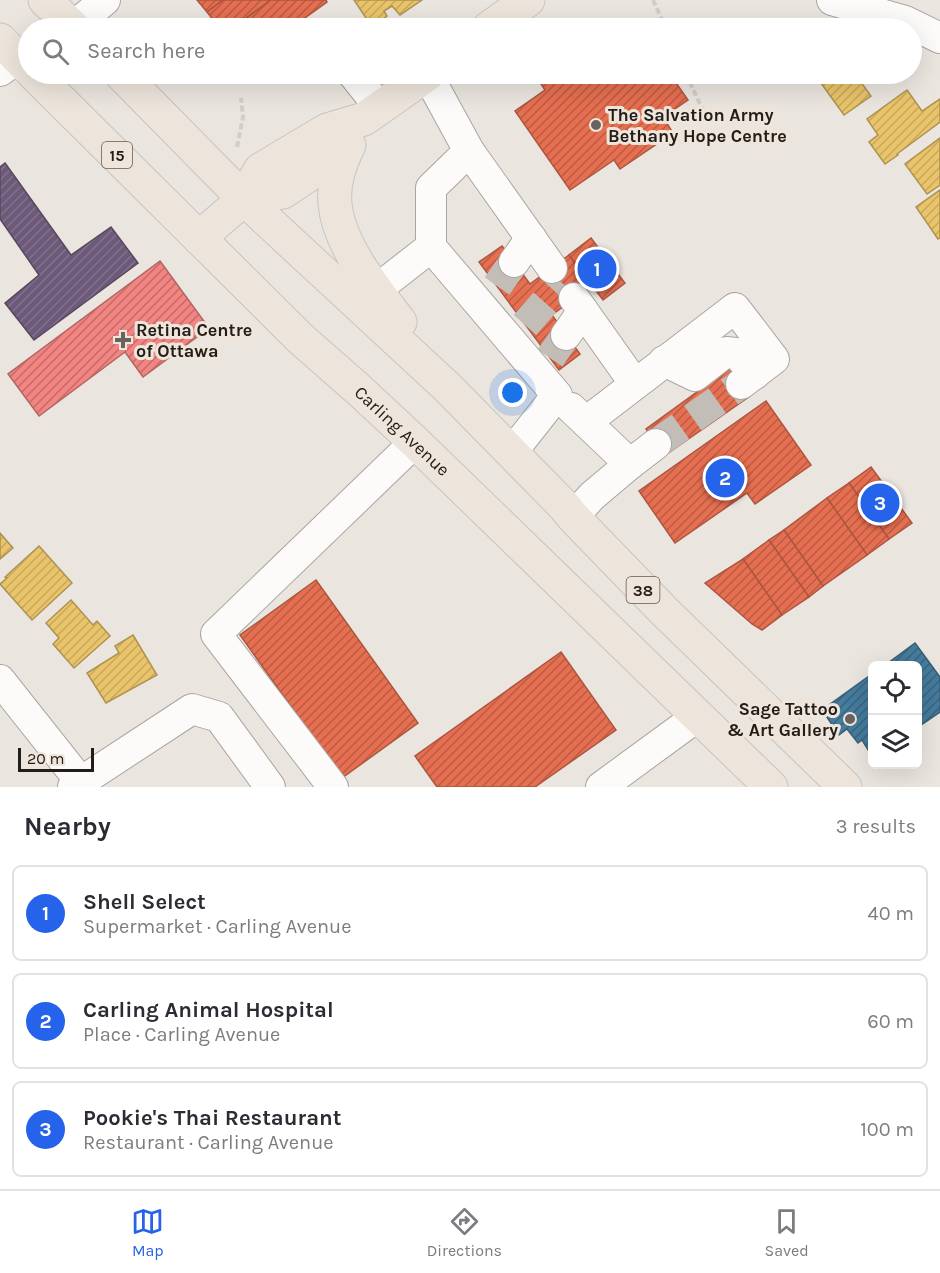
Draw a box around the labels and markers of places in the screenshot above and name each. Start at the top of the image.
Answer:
place label: The Salvation Army Bethany Hope Centre [608,104,787,147]
marker: The Salvation Army Bethany Hope Centre [589,118,603,132]
pin: 1 [578,246,616,292]
place label: Retina Centre of Ottawa [136,319,252,362]
marker: Retina Centre of Ottawa [114,331,132,349]
pin: 2 [706,456,744,500]
pin: 3 [860,480,900,526]
place label: Sage Tattoo & Art Gallery [727,698,838,741]
marker: Sage Tattoo & Art Gallery [843,712,857,726]

